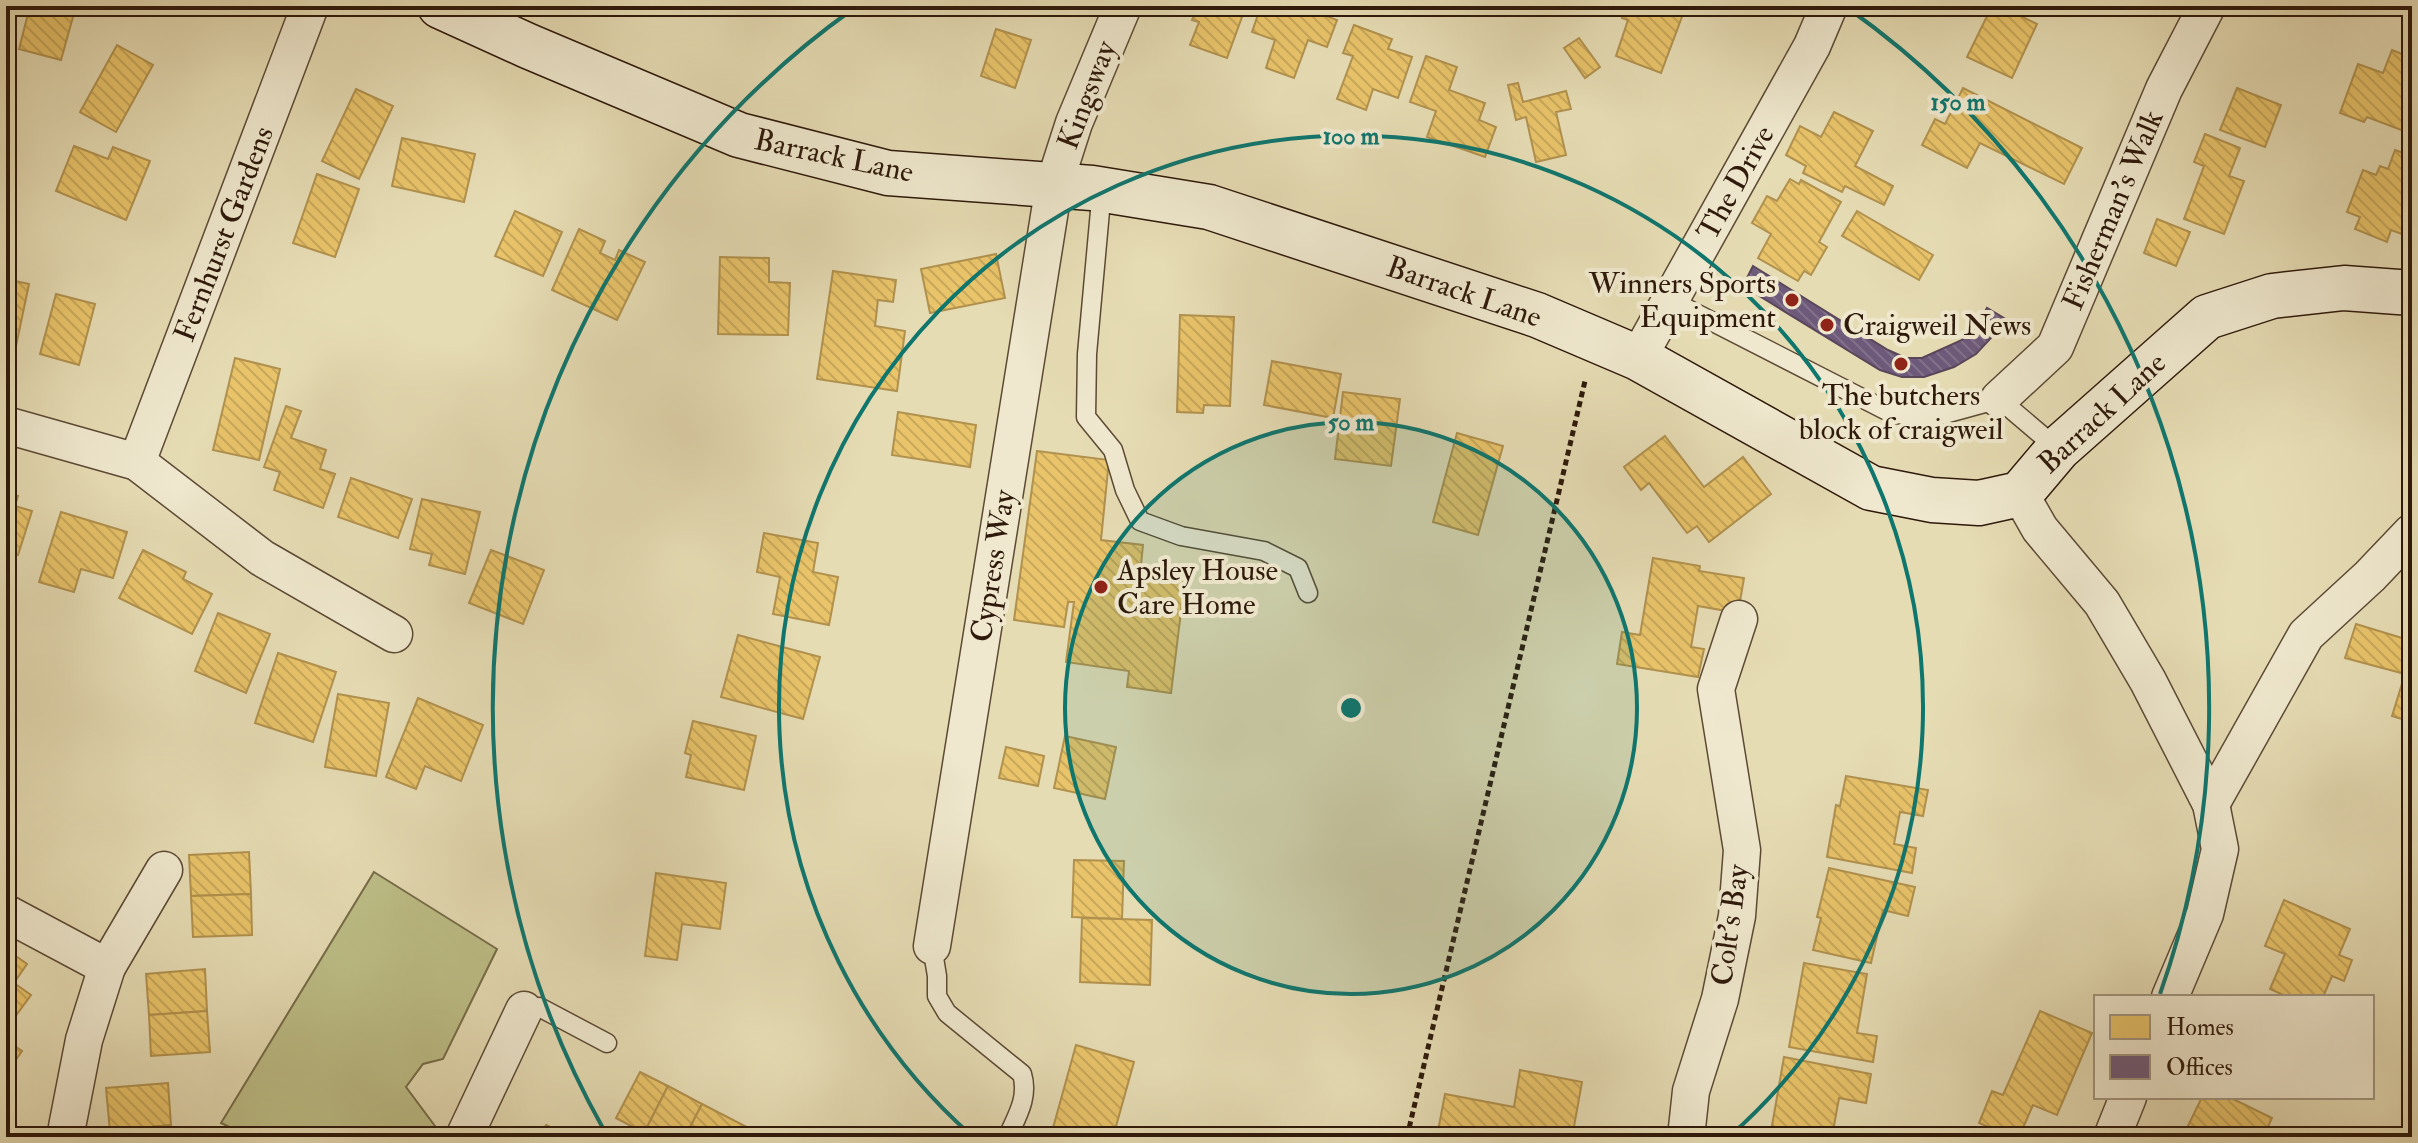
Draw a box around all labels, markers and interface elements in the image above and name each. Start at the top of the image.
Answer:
street label: Kingsway [1049,35,1125,154]
text: 150 m [1931,87,1986,118]
street label: Fisherman's Walk [2054,105,2172,315]
street label: The Drive [1689,119,1783,247]
street label: Fernhurst Gardens [166,121,282,347]
street label: Barrack Lane [751,121,917,191]
text: 100 m [1323,121,1380,152]
street label: Barrack Lane [1382,248,1546,336]
place label: Winners Sports Equipment [1588,265,1776,336]
marker: Winners Sports Equipment [1783,291,1801,309]
place label: Craigweil News [1843,307,2031,344]
marker: Craigweil News [1818,316,1836,334]
street label: Barrack Lane [2030,344,2174,482]
marker: The butchers block of craigweil [1892,355,1910,373]
place label: The butchers block of craigweil [1799,377,2004,448]
text: 50 m [1328,407,1375,438]
street label: Cypress Way [963,486,1023,645]
place label: Apsley House Care Home [1116,552,1278,623]
marker: Apsley House Care Home [1092,578,1110,596]
centre of rings [1337,694,1365,722]
street label: Colt's Bay [1703,861,1757,988]
legend [2094,995,2374,1099]
text: Homes [2166,1012,2234,1043]
text: Offices [2166,1052,2233,1083]

